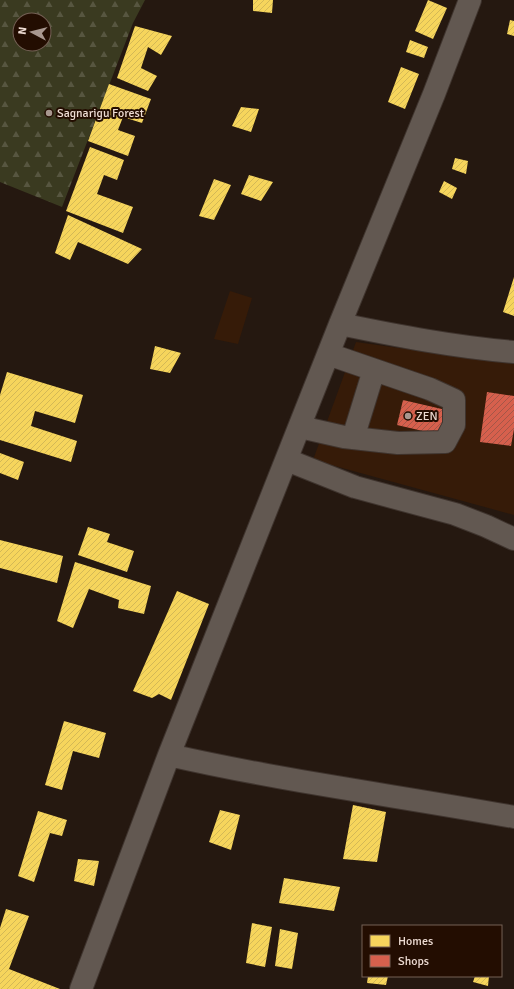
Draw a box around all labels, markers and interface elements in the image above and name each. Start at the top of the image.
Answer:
north arrow [12,12,52,52]
text: N [16,26,29,35]
place label: Sagnarigu Forest [57,106,144,121]
marker: Sagnarigu Forest [44,108,54,118]
place label: ZEN [416,409,438,424]
marker: ZEN [403,411,413,421]
legend [362,925,502,977]
text: Homes [398,934,433,949]
text: Shops [398,954,429,969]

